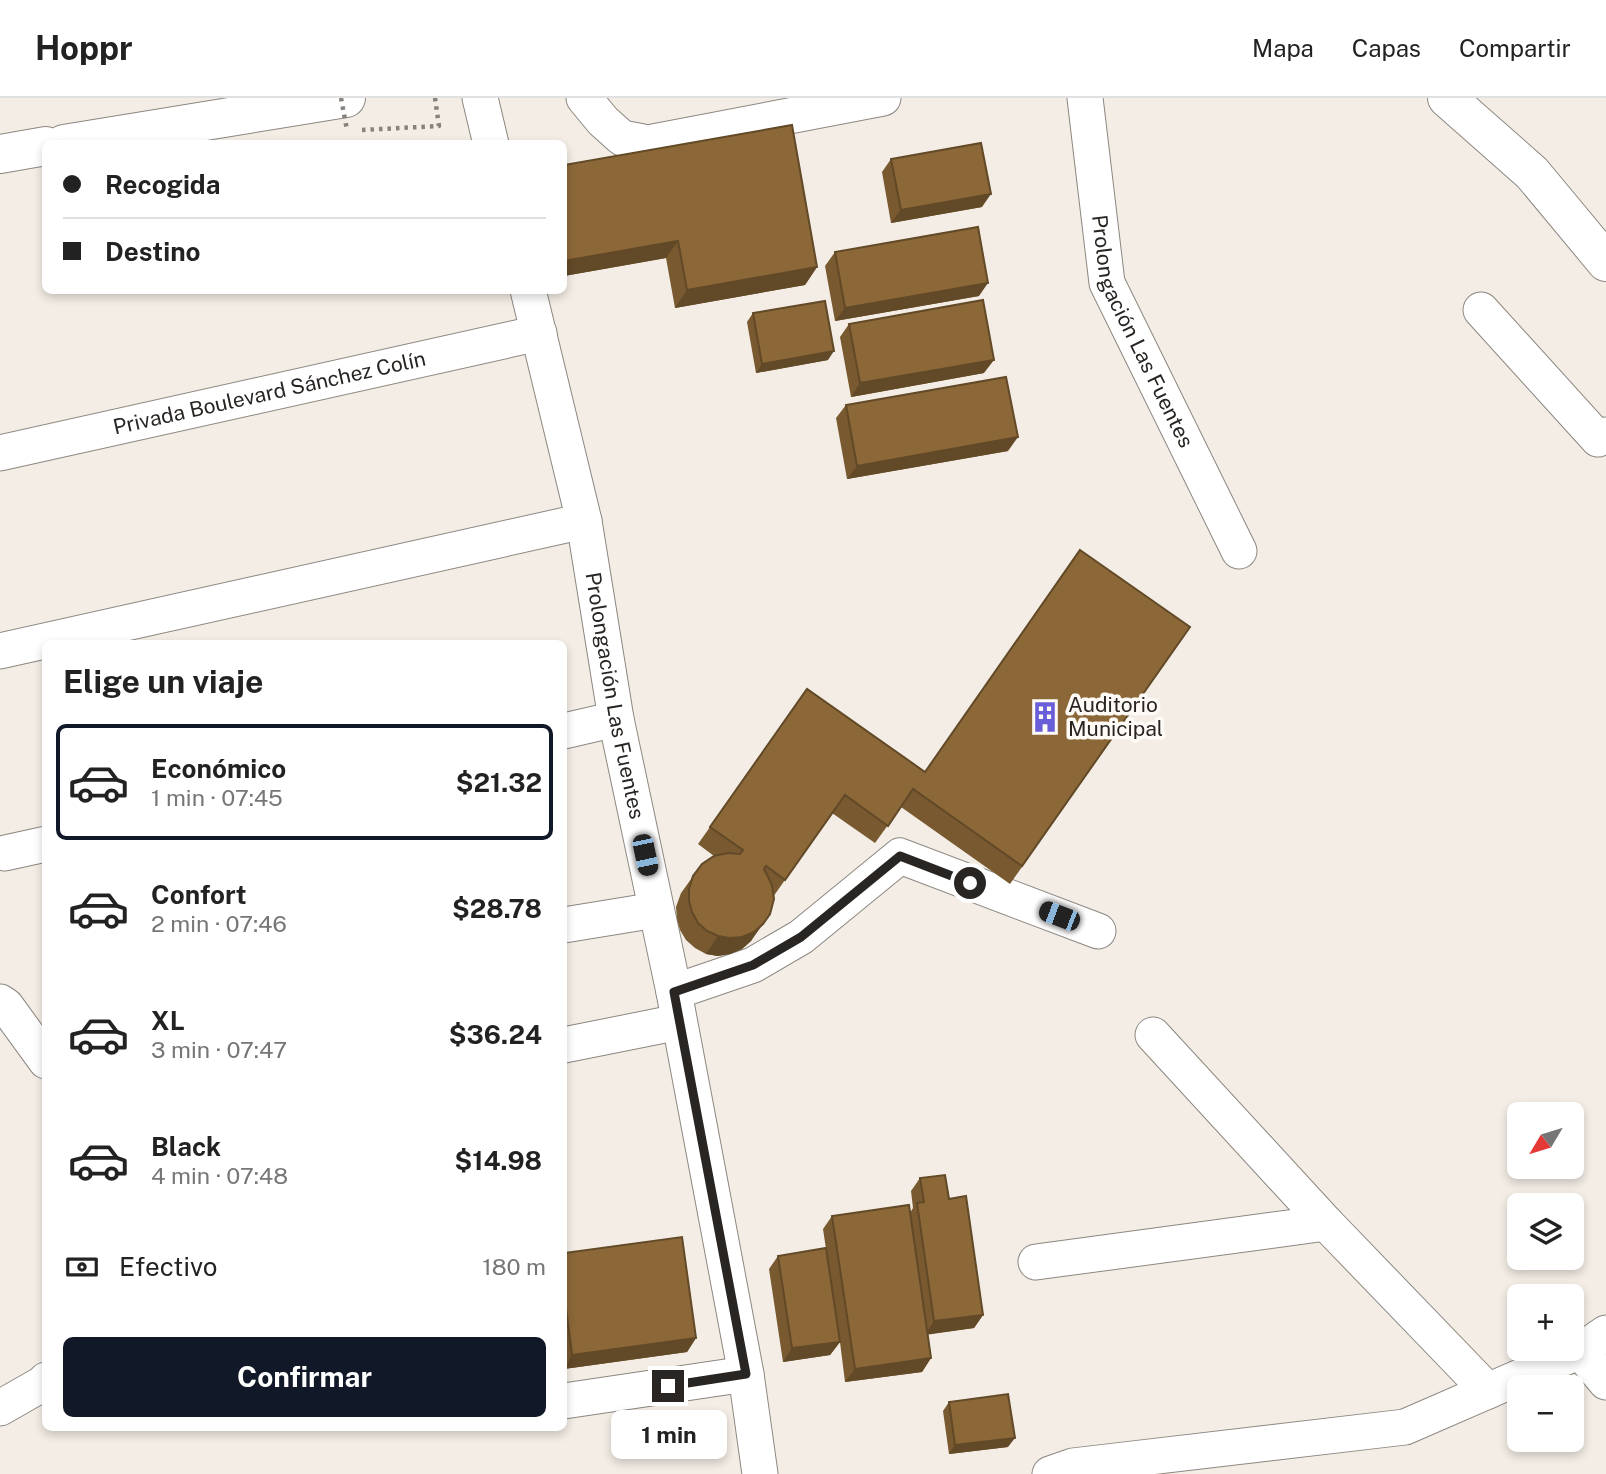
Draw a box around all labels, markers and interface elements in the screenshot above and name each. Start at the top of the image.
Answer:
text: Hoppr [35,29,133,67]
text: Mapa [1252,34,1314,62]
text: Capas [1352,34,1421,62]
text: Compartir [1459,34,1571,62]
text: Recogida [105,169,220,200]
street label: Prolongación Las Fuentes [1087,213,1199,452]
text: Destino [105,236,201,267]
street label: Privada Boulevard Sánchez Colín [111,346,428,439]
street label: Prolongación Las Fuentes [580,570,650,821]
text: Elige un viaje [63,663,263,700]
place label: Auditorio Municipal [1068,692,1163,741]
building icon: Auditorio Municipal [1028,700,1062,734]
icon: car [67,751,130,814]
text: Económico [151,753,286,784]
text: $21.32 [456,767,542,798]
text: 1 min · 07:45 [151,784,283,811]
car [631,832,660,878]
route start [954,867,986,899]
icon: car [67,877,130,940]
text: Confort [151,879,247,910]
text: $28.78 [452,893,542,924]
car [1036,899,1083,933]
text: 2 min · 07:46 [151,910,287,937]
icon: car [67,1003,130,1066]
text: XL [151,1005,185,1036]
text: $36.24 [449,1019,542,1050]
text: 3 min · 07:47 [151,1036,287,1063]
north arrow [1507,1102,1584,1180]
map controls [1507,1102,1584,1452]
icon: car [67,1129,130,1192]
text: Black [151,1131,221,1162]
text: $14.98 [455,1145,542,1176]
text: 4 min · 07:48 [151,1162,288,1189]
button: layers [1507,1193,1584,1270]
icon: cash [63,1248,101,1286]
text: Efectivo [119,1251,217,1282]
text: 180 m [482,1253,546,1280]
button: + [1507,1284,1584,1361]
button: Confirmar [63,1337,546,1417]
route end [652,1370,684,1402]
button: − [1507,1375,1584,1452]
callout: 1 min [610,1410,726,1460]
text: 1 min [641,1421,697,1448]

